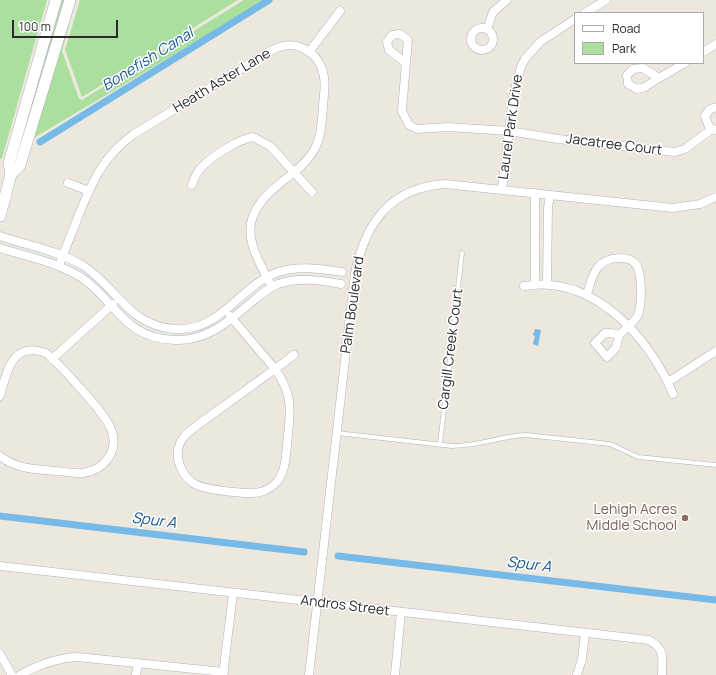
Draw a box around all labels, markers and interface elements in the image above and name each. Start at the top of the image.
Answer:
scale bar [14,12,120,38]
legend [574,12,704,64]
text: 100 m [19,18,51,35]
text: Road [612,20,640,37]
water label: Bonefish Canal [99,25,197,95]
text: Park [612,40,636,57]
street label: Heath Aster Lane [170,45,274,117]
street label: Laurel Park Drive [495,73,527,181]
street label: Jacatree Court [565,131,663,159]
street label: Palm Boulevard [338,255,368,355]
street label: Cargill Creek Court [435,288,467,410]
place label: Lehigh Acres Middle School [587,502,677,534]
water label: Spur A [131,509,177,533]
marker: Lehigh Acres Middle School [680,513,690,523]
water label: Spur A [506,553,552,577]
street label: Andros Street [299,592,391,620]

